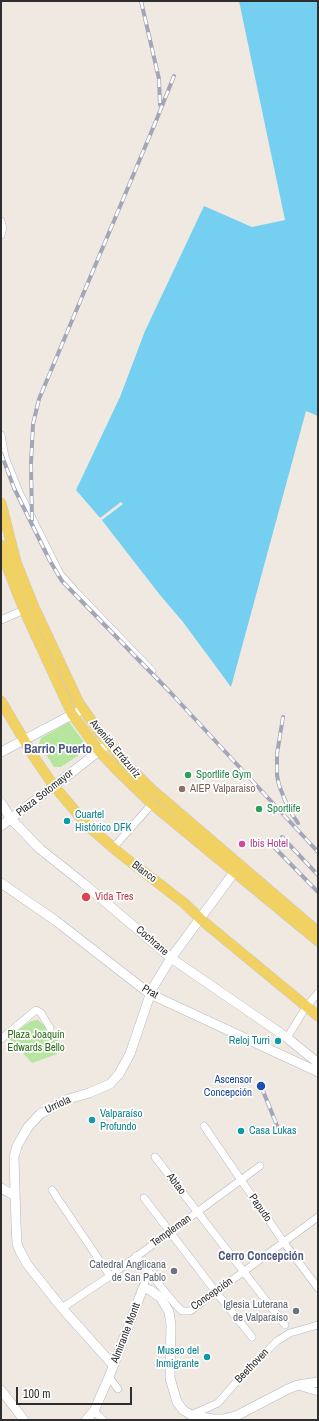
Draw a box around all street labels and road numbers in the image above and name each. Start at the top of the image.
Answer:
street label: Avenida Errázuriz [87,717,143,781]
street label: Plaza Sotomayor [14,767,76,819]
street label: Blanco [129,858,159,886]
street label: Cochrane [133,923,171,959]
street label: Prat [140,982,160,1002]
street label: Urriola [43,1093,73,1117]
street label: Abtao [164,1171,188,1197]
street label: Papudo [246,1191,274,1225]
street label: Templeman [148,1212,194,1250]
street label: Concepción [188,1275,236,1313]
street label: Almirante Montt [108,1301,144,1365]
street label: Beethoven [232,1346,272,1386]

